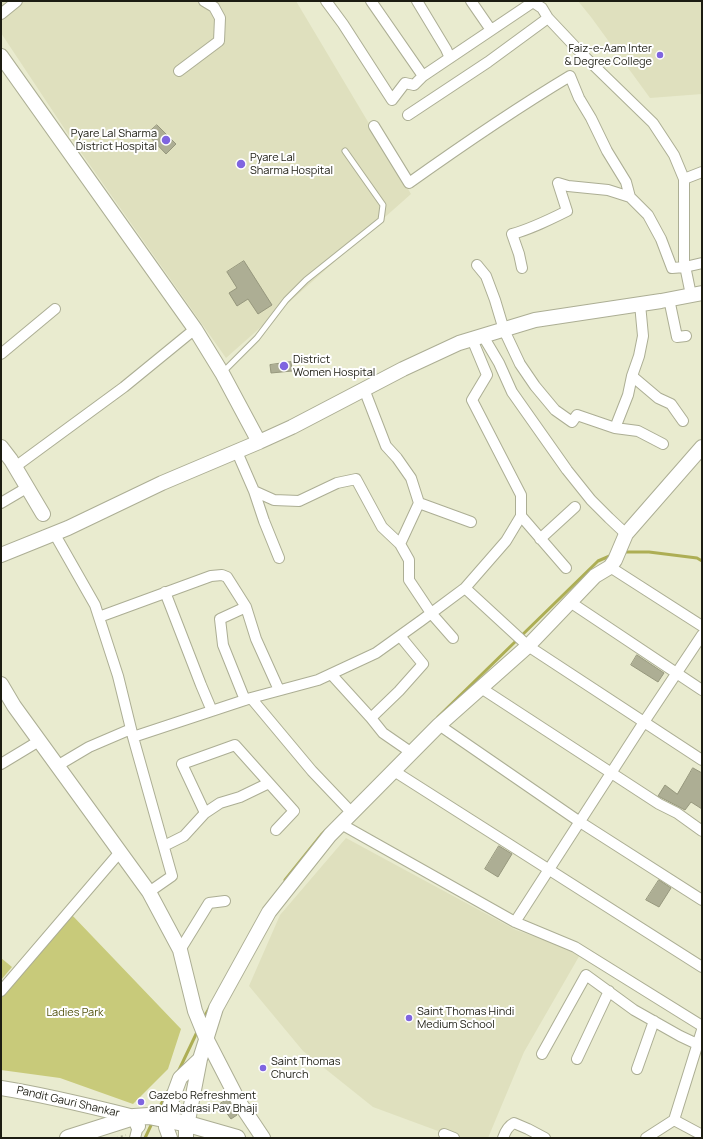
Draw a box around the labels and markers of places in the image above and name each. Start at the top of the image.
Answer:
place label: Faiz-e-Aam Inter & Degree College [565,42,652,68]
marker: Faiz-e-Aam Inter & Degree College [655,50,665,60]
place label: Pyare Lal Sharma District Hospital [71,127,157,153]
marker: Pyare Lal Sharma District Hospital [160,134,172,146]
place label: Pyare Lal Sharma Hospital [250,151,333,177]
marker: Pyare Lal Sharma Hospital [235,158,247,170]
place label: District Women Hospital [293,353,375,379]
marker: District Women Hospital [278,360,290,372]
place label: Saint Thomas Hindi Medium School [417,1005,514,1031]
marker: Saint Thomas Hindi Medium School [404,1013,414,1023]
place label: Saint Thomas Church [271,1055,340,1081]
marker: Saint Thomas Church [258,1063,268,1073]
place label: Gazebo Refreshment and Madrasi Pav Bhaji [149,1089,257,1115]
marker: Gazebo Refreshment and Madrasi Pav Bhaji [136,1097,146,1107]

